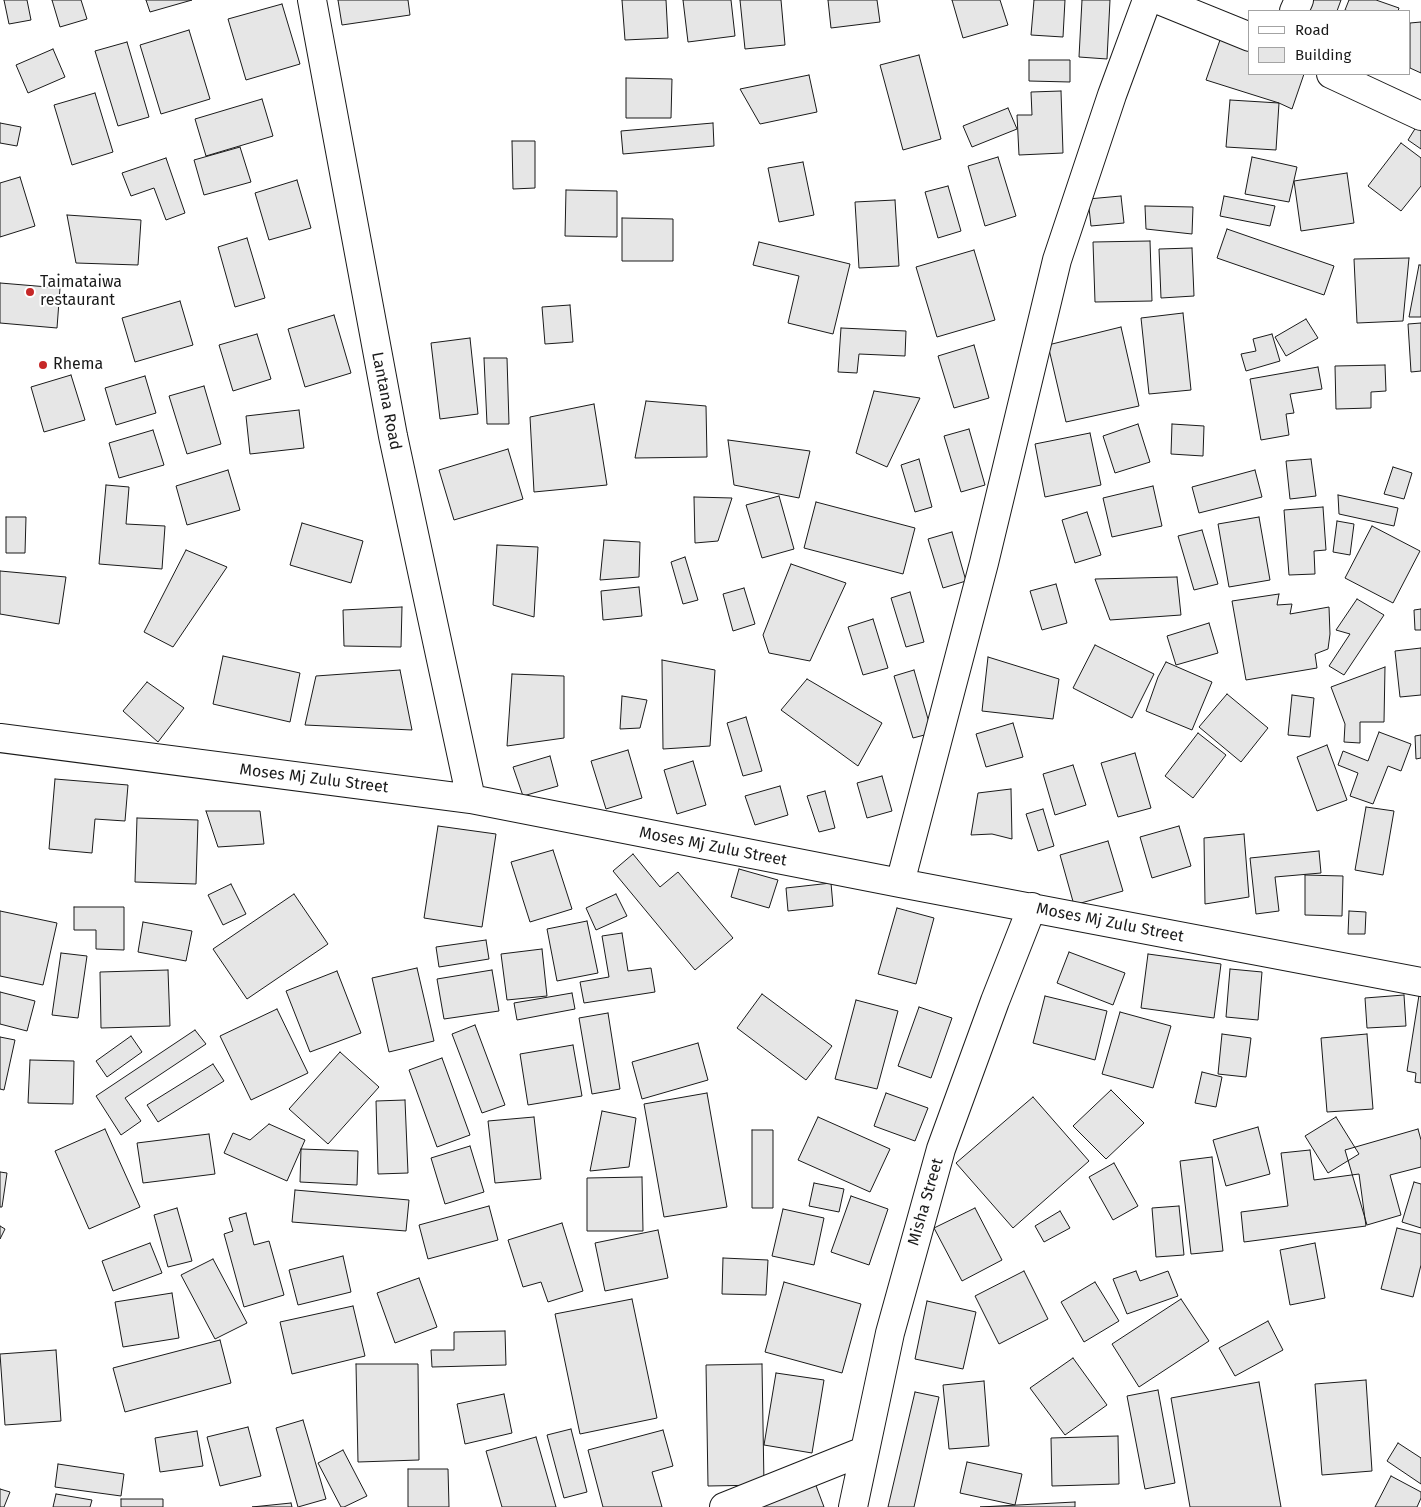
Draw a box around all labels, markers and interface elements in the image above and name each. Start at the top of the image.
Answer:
legend [1248,10,1411,75]
text: Road [1295,21,1330,39]
text: Building [1295,46,1351,64]
place label: Taimataiwa restaurant [40,273,122,311]
marker: Taimataiwa restaurant [24,286,36,298]
street label: Lantana Road [367,350,405,452]
place label: Rhema [53,355,103,375]
marker: Rhema [37,359,49,371]
street label: Moses Mj Zulu Street [238,760,390,798]
street label: Moses Mj Zulu Street [638,823,788,871]
street label: Moses Mj Zulu Street [1035,899,1185,947]
street label: Misha Street [904,1156,948,1248]

